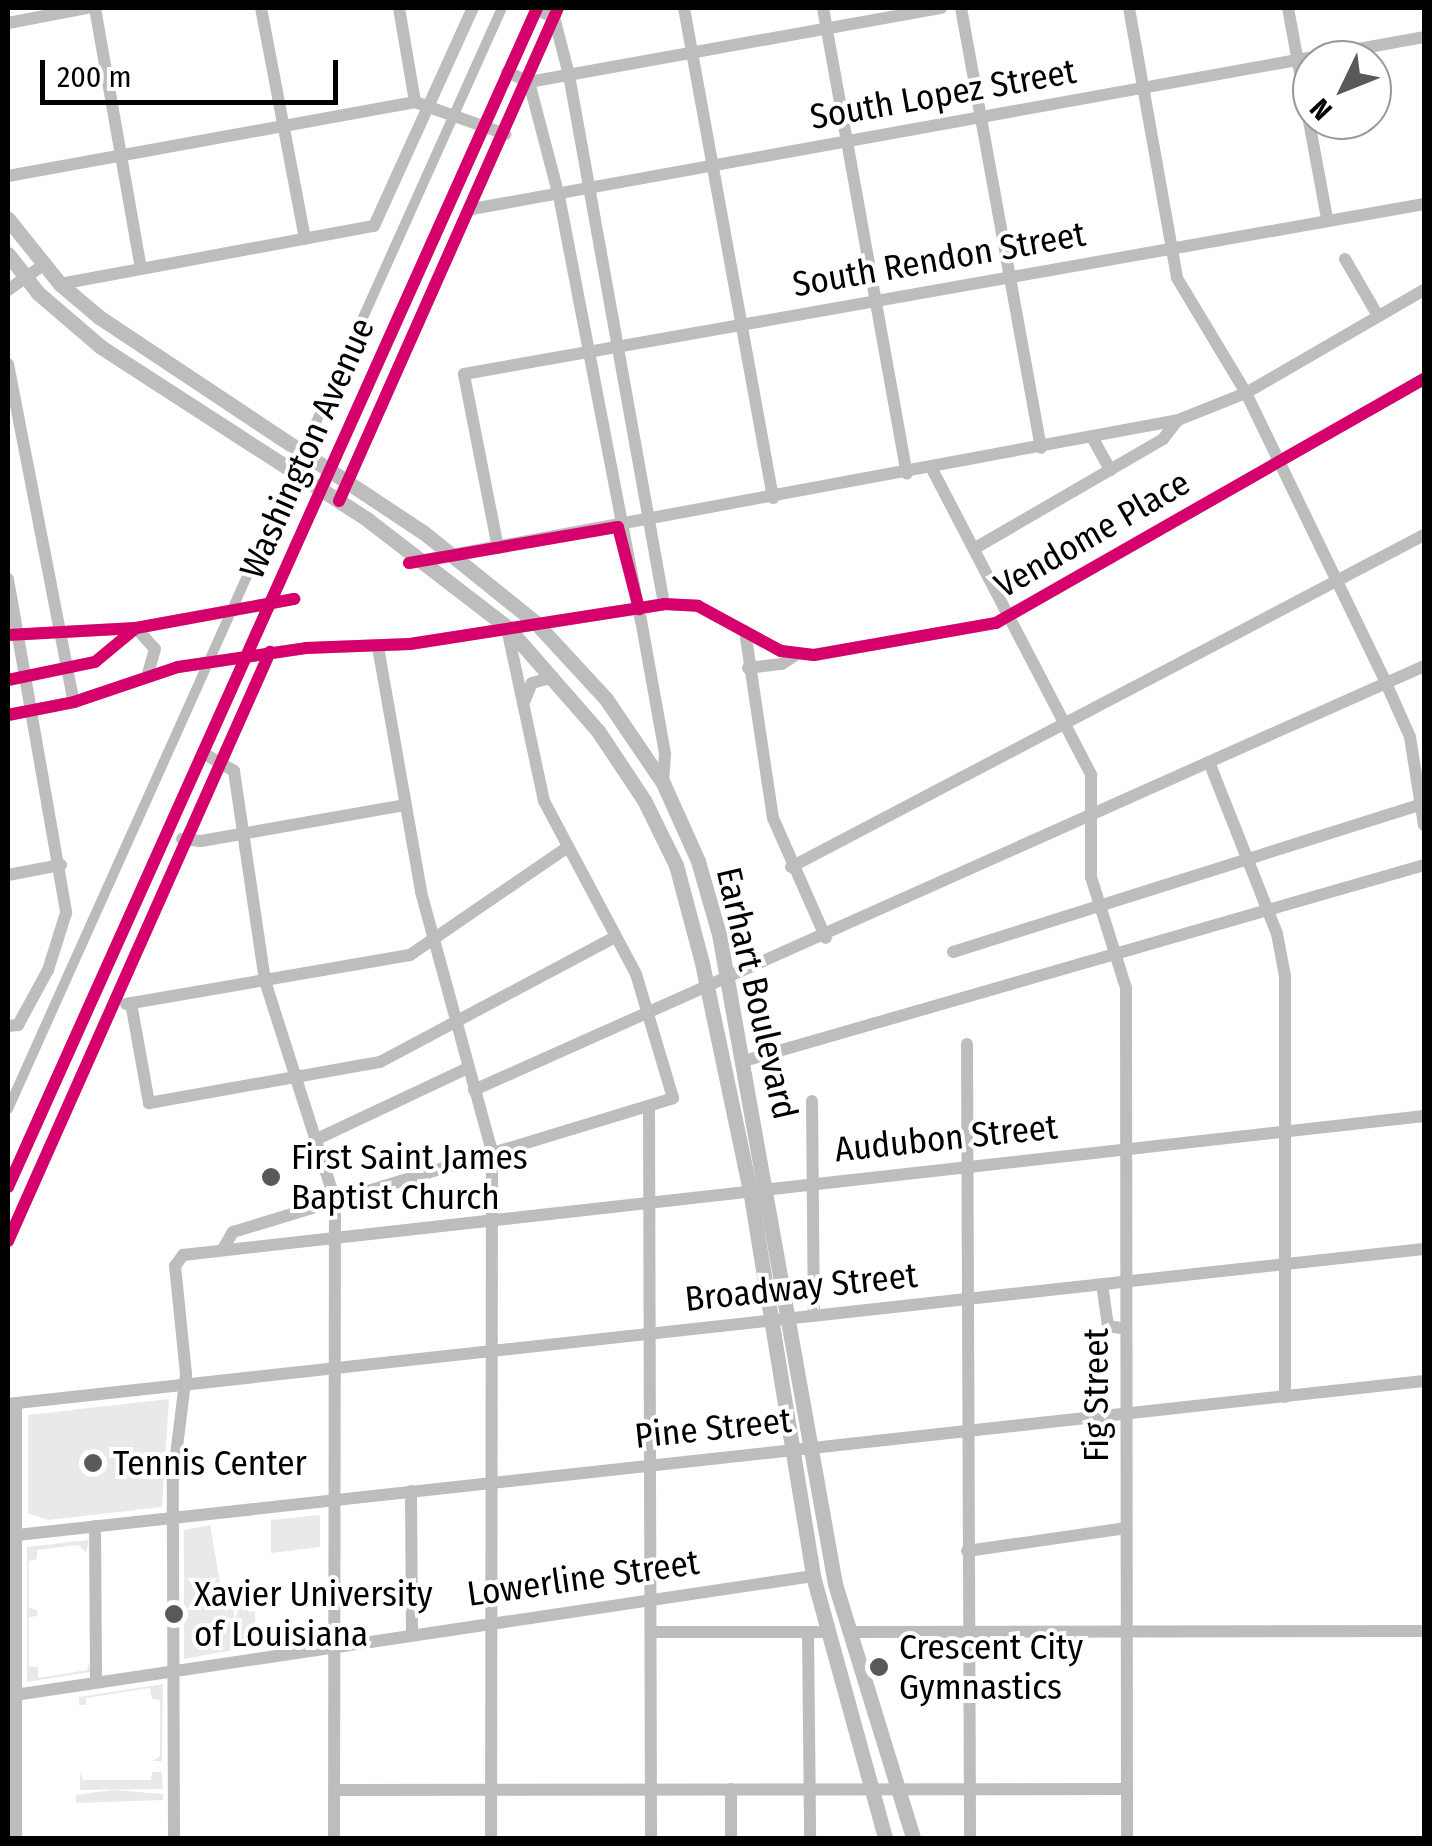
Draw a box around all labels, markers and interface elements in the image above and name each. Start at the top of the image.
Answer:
scale bar [45,40,342,102]
north arrow [1292,40,1392,140]
street label: South Lopez Street [807,50,1079,138]
text: 200 m [57,59,132,95]
text: N [1303,92,1339,127]
street label: South Rendon Street [789,213,1089,305]
street label: Washington Avenue [231,311,383,585]
street label: Vendome Place [987,461,1197,607]
street label: Earhart Boulevard [708,863,806,1123]
street label: Audubon Street [833,1105,1059,1171]
place label: First Saint James Baptist Church [291,1136,528,1218]
marker: First Saint James Baptist Church [260,1166,282,1188]
street label: Broadway Street [683,1254,919,1320]
street label: Fig Street [1075,1328,1117,1462]
street label: Pine Street [633,1399,793,1457]
place label: Tennis Center [113,1442,307,1484]
marker: Tennis Center [82,1452,104,1474]
street label: Lowerline Street [464,1541,702,1615]
place label: Xavier University of Louisiana [194,1573,433,1655]
marker: Xavier University of Louisiana [163,1603,185,1625]
place label: Crescent City Gymnastics [899,1626,1083,1708]
marker: Crescent City Gymnastics [868,1656,890,1678]

